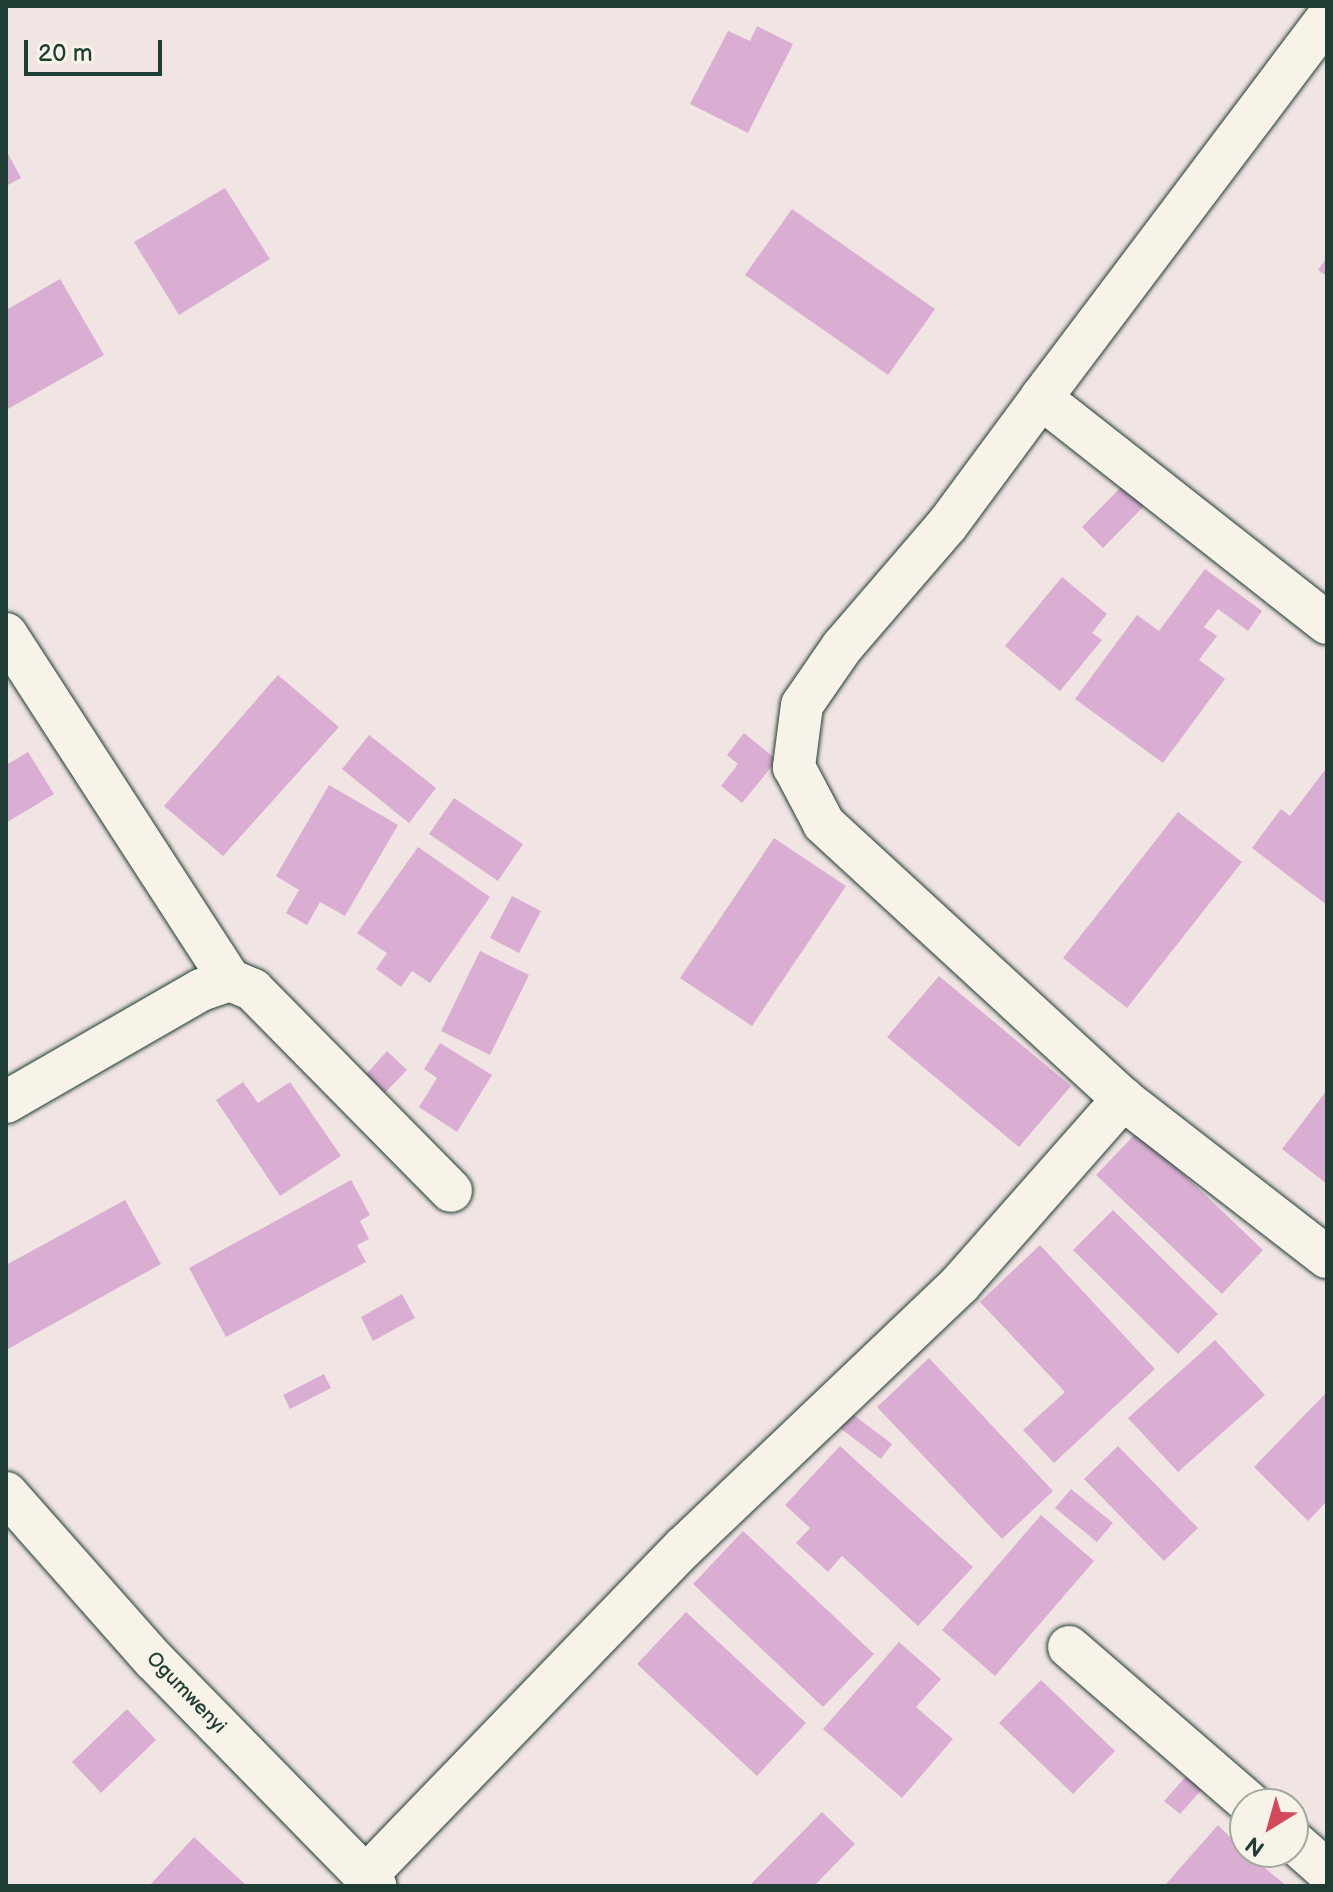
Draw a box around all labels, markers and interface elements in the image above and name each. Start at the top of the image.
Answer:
scale bar [28,24,166,74]
text: 20 m [38,39,93,68]
street label: Ogumwenyi [141,1647,231,1739]
north arrow [1229,1788,1309,1868]
text: N [1241,1830,1270,1862]

